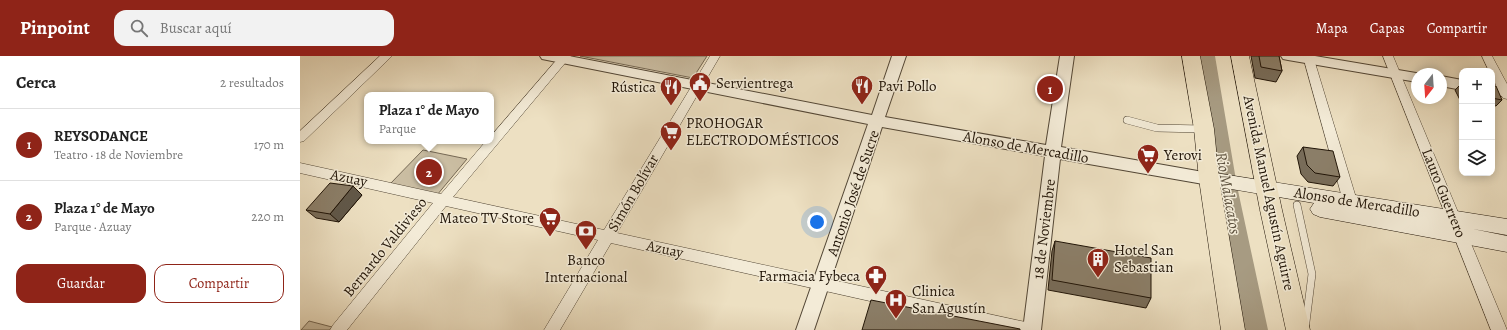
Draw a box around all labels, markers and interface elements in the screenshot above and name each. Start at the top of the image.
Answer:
search box [114,10,394,46]
text: Pinpoint [20,15,90,41]
icon: search [128,17,150,39]
text: Buscar aquí [160,18,232,38]
text: Mapa [1316,19,1348,38]
text: Capas [1370,19,1405,38]
text: Compartir [1427,19,1487,38]
north arrow [1411,68,1447,104]
map controls [1459,68,1495,176]
button: + [1459,68,1495,104]
public building icon: Servientrega [687,70,713,103]
text: Cerca [16,71,56,94]
place label: Servientrega [716,73,794,93]
restaurant icon: Pavi Pollo [849,73,875,106]
text: 2 resultados [220,74,284,91]
restaurant icon: Rústica [658,74,684,107]
pin: 1 [1037,74,1063,104]
place label: Pavi Pollo [878,76,936,96]
place label: Rústica [611,77,656,97]
popup [364,92,494,144]
street label: Avenida Manuel Agustín Aguirre [1238,93,1300,293]
text: Plaza 1° de Mayo [379,100,479,120]
button: − [1459,104,1495,140]
place label: PROHOGAR ELECTRODOMÉSTICOS [686,113,839,150]
supermarket icon: PROHOGAR ELECTRODOMÉSTICOS [658,119,684,152]
text: Parque [379,120,416,137]
text: REYSODANCE [54,126,148,146]
street label: Alonso de Mercadillo [961,126,1090,168]
street label: Antonio José de Sucre [822,127,884,260]
text: 1 [27,136,31,153]
text: 170 m [254,136,284,153]
button: layers [1459,140,1495,176]
supermarket icon: Yerovi [1135,142,1161,175]
place label: Yerovi [1163,145,1202,165]
street label: Lauro Guerrero [1417,145,1471,241]
text: Teatro · 18 de Noviembre [54,146,183,163]
street label: Simón Bolívar [603,150,663,235]
water label: Rio Malacatos [1210,150,1246,236]
pin: 2 [416,157,442,187]
street label: Azuay [328,164,370,192]
street label: 18 de Noviembre [1028,177,1060,280]
street label: Alonso de Mercadillo [1292,182,1421,222]
street label: Bernardo Valdivieso [339,193,431,301]
text: Plaza 1° de Mayo [54,198,155,218]
supermarket icon: Mateo TV Store [537,205,563,238]
text: 2 [26,208,32,225]
text: 220 m [251,208,284,225]
place label: Mateo TV Store [439,208,534,228]
your location [807,212,827,232]
text: Parque · Azuay [54,218,131,235]
bank icon: Banco Internacional [573,218,599,251]
street label: Azuay [644,235,686,263]
place label: Hotel San Sebastian [1114,240,1174,277]
building icon: Hotel San Sebastian [1085,246,1111,279]
place label: Banco Internacional [544,250,628,287]
pharmacy icon: Farmacia Fybeca [863,263,889,296]
button: Guardar [16,264,146,303]
button: Compartir [154,264,284,303]
place label: Farmacia Fybeca [758,266,860,286]
place label: Clinica San Agustín [912,281,986,318]
hospital icon: Clinica San Agustín [883,287,909,320]

